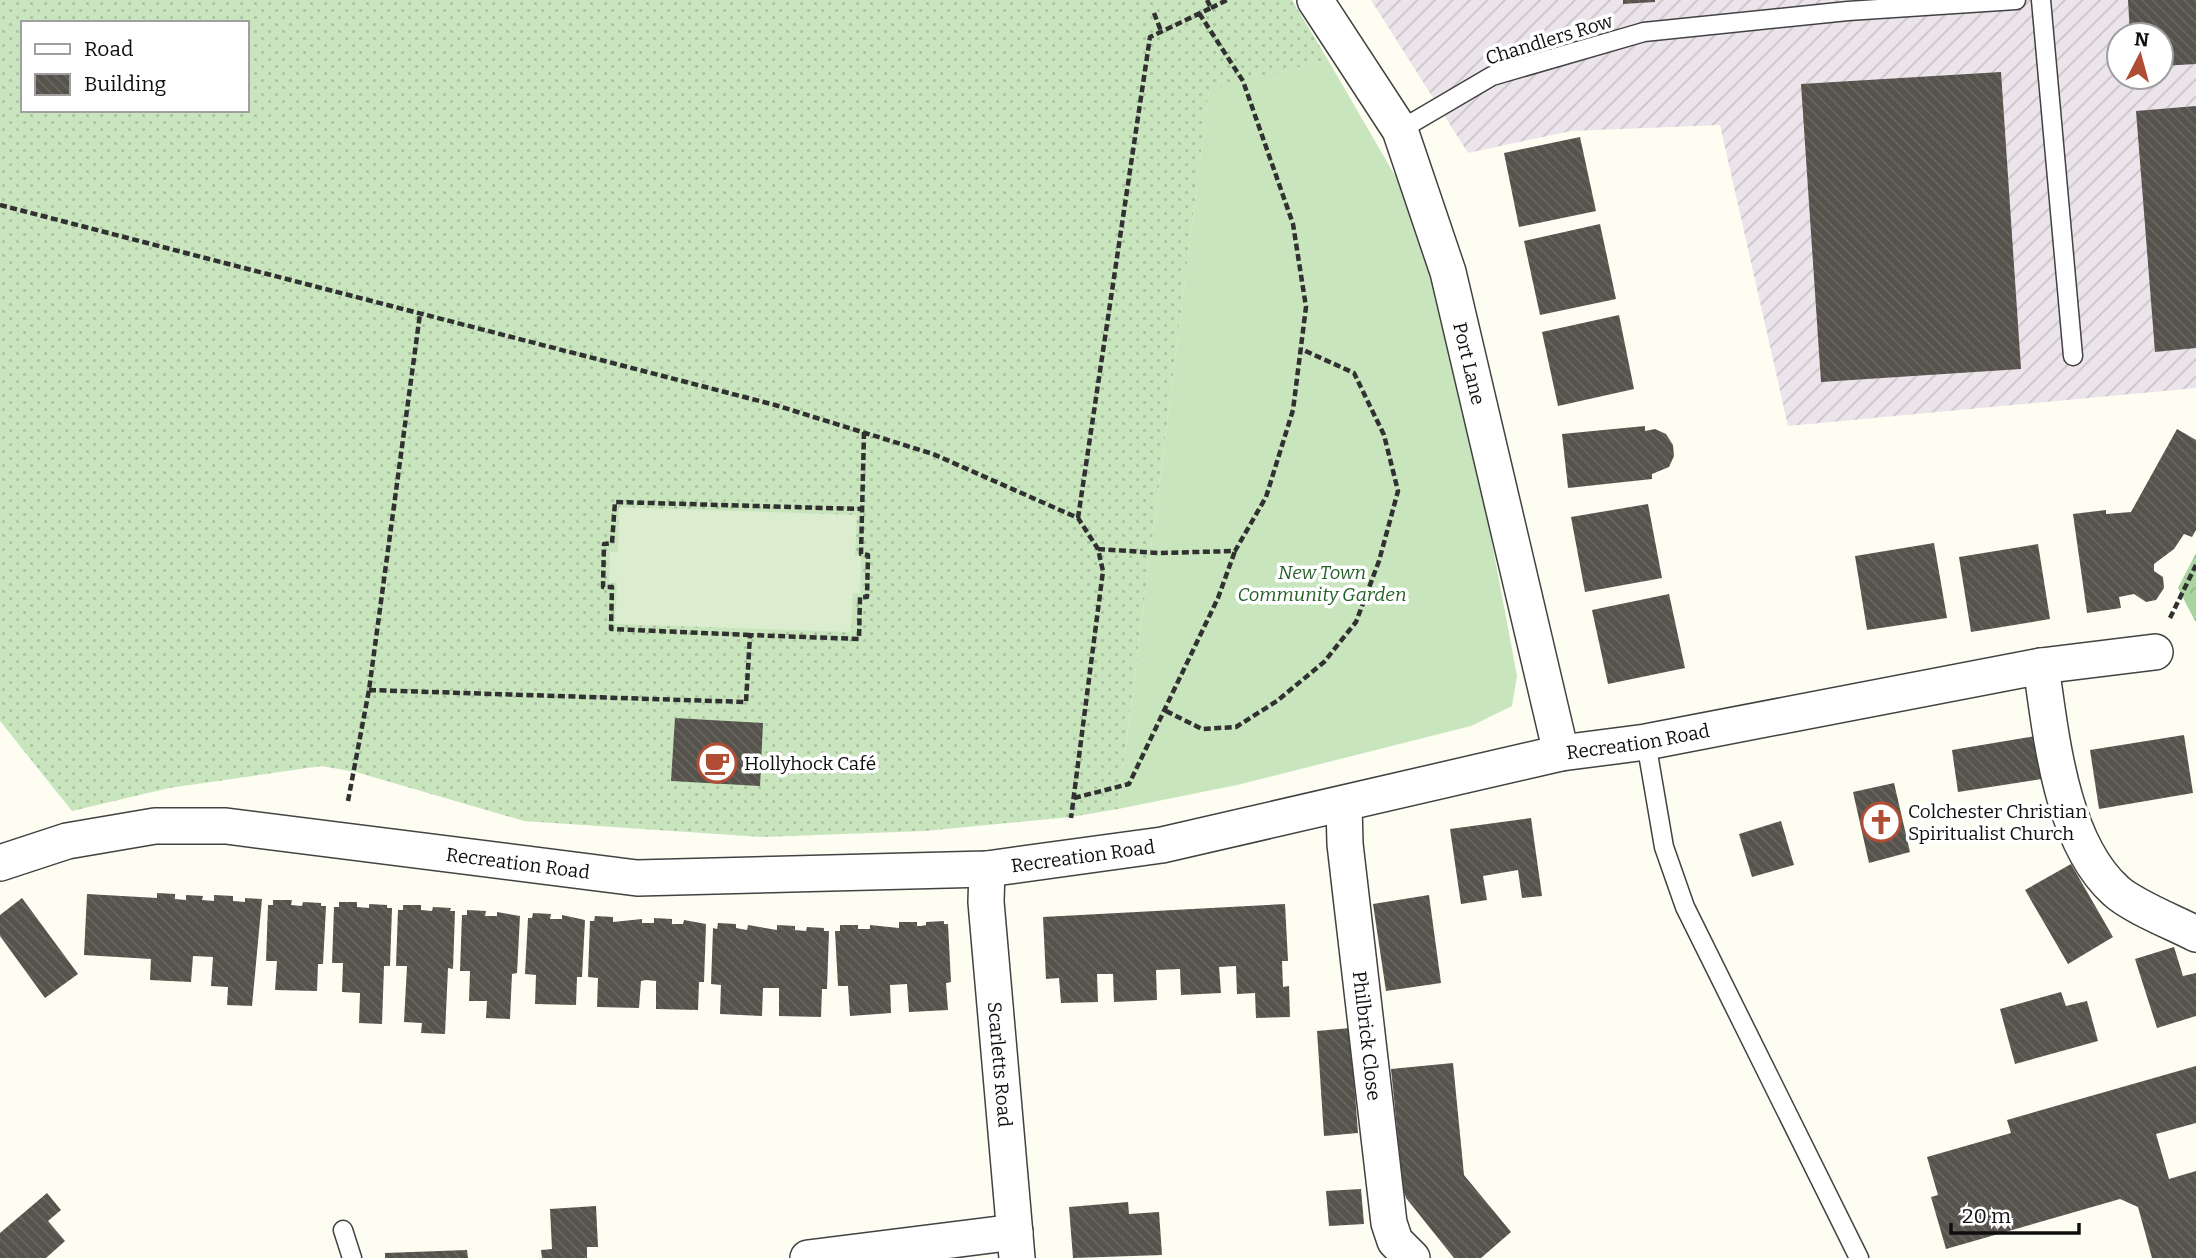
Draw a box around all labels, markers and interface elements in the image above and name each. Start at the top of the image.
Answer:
street label: Chandlers Row [1483,9,1616,70]
legend [21,21,248,112]
north arrow [2105,21,2175,91]
text: N [2133,27,2151,52]
text: Road [84,36,133,62]
text: Building [84,71,167,97]
street label: Port Lane [1448,320,1490,407]
park label: New Town Community Garden [1238,561,1406,606]
street label: Recreation Road [1565,719,1712,764]
cafe icon: Hollyhock Café [696,742,738,784]
place label: Hollyhock Café [744,752,876,775]
place label: Colchester Christian Spiritualist Church [1908,800,2087,845]
church icon: Colchester Christian Spiritualist Church [1860,801,1902,843]
street label: Recreation Road [1010,835,1156,878]
street label: Recreation Road [445,843,591,884]
street label: Philbrick Close [1348,970,1386,1102]
street label: Scarletts Road [983,1001,1017,1128]
scale bar [1951,1192,2079,1236]
text: 20 m [1962,1203,2011,1229]

